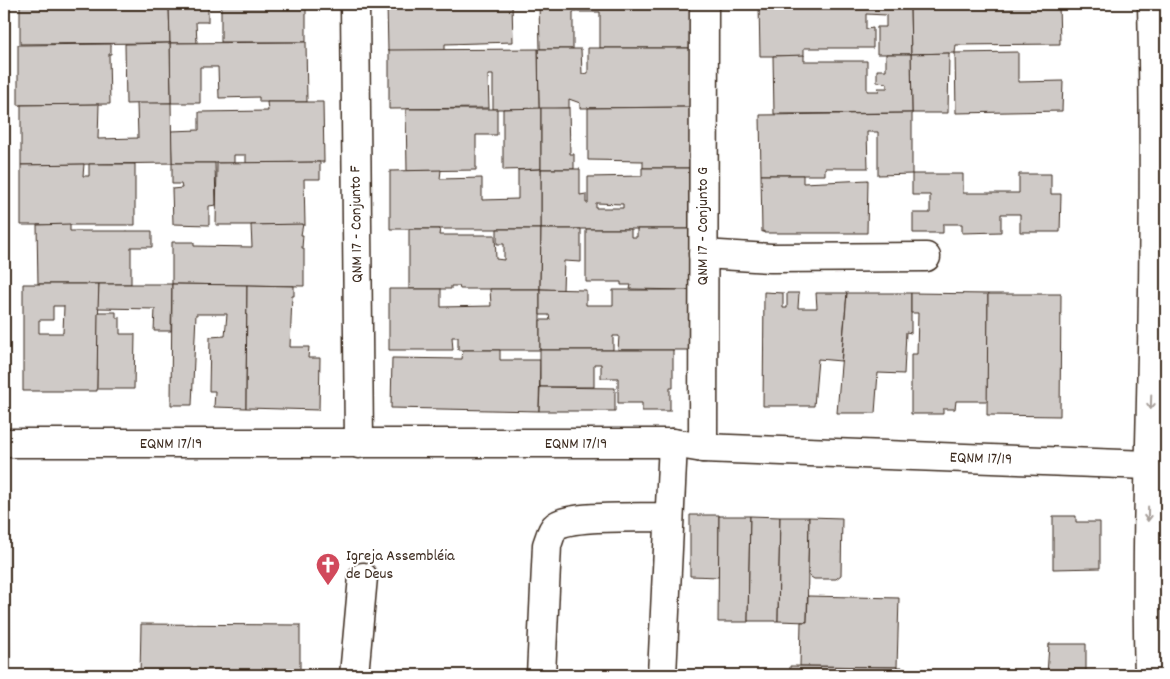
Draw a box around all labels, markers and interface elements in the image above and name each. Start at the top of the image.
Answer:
street label: QNM 17 - Conjunto F [344,165,370,283]
street label: QNM 17 - Conjunto G [692,167,715,285]
one-way arrow [1146,394,1156,410]
street label: EQNM 17/19 [140,433,202,456]
street label: EQNM 17/19 [545,433,607,456]
street label: EQNM 17/19 [949,446,1013,472]
one-way arrow [1143,506,1153,522]
place label: Igreja Assembléia de Deus [346,545,455,586]
church icon: Igreja Assembléia de Deus [315,552,341,586]

